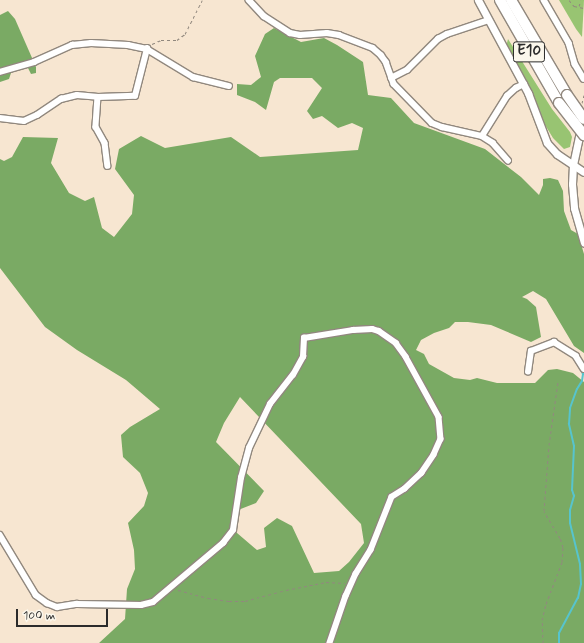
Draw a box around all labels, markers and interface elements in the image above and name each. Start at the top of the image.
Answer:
road number: E10 [512,39,546,65]
scale bar [18,601,110,627]
text: 100 m [23,608,55,624]

